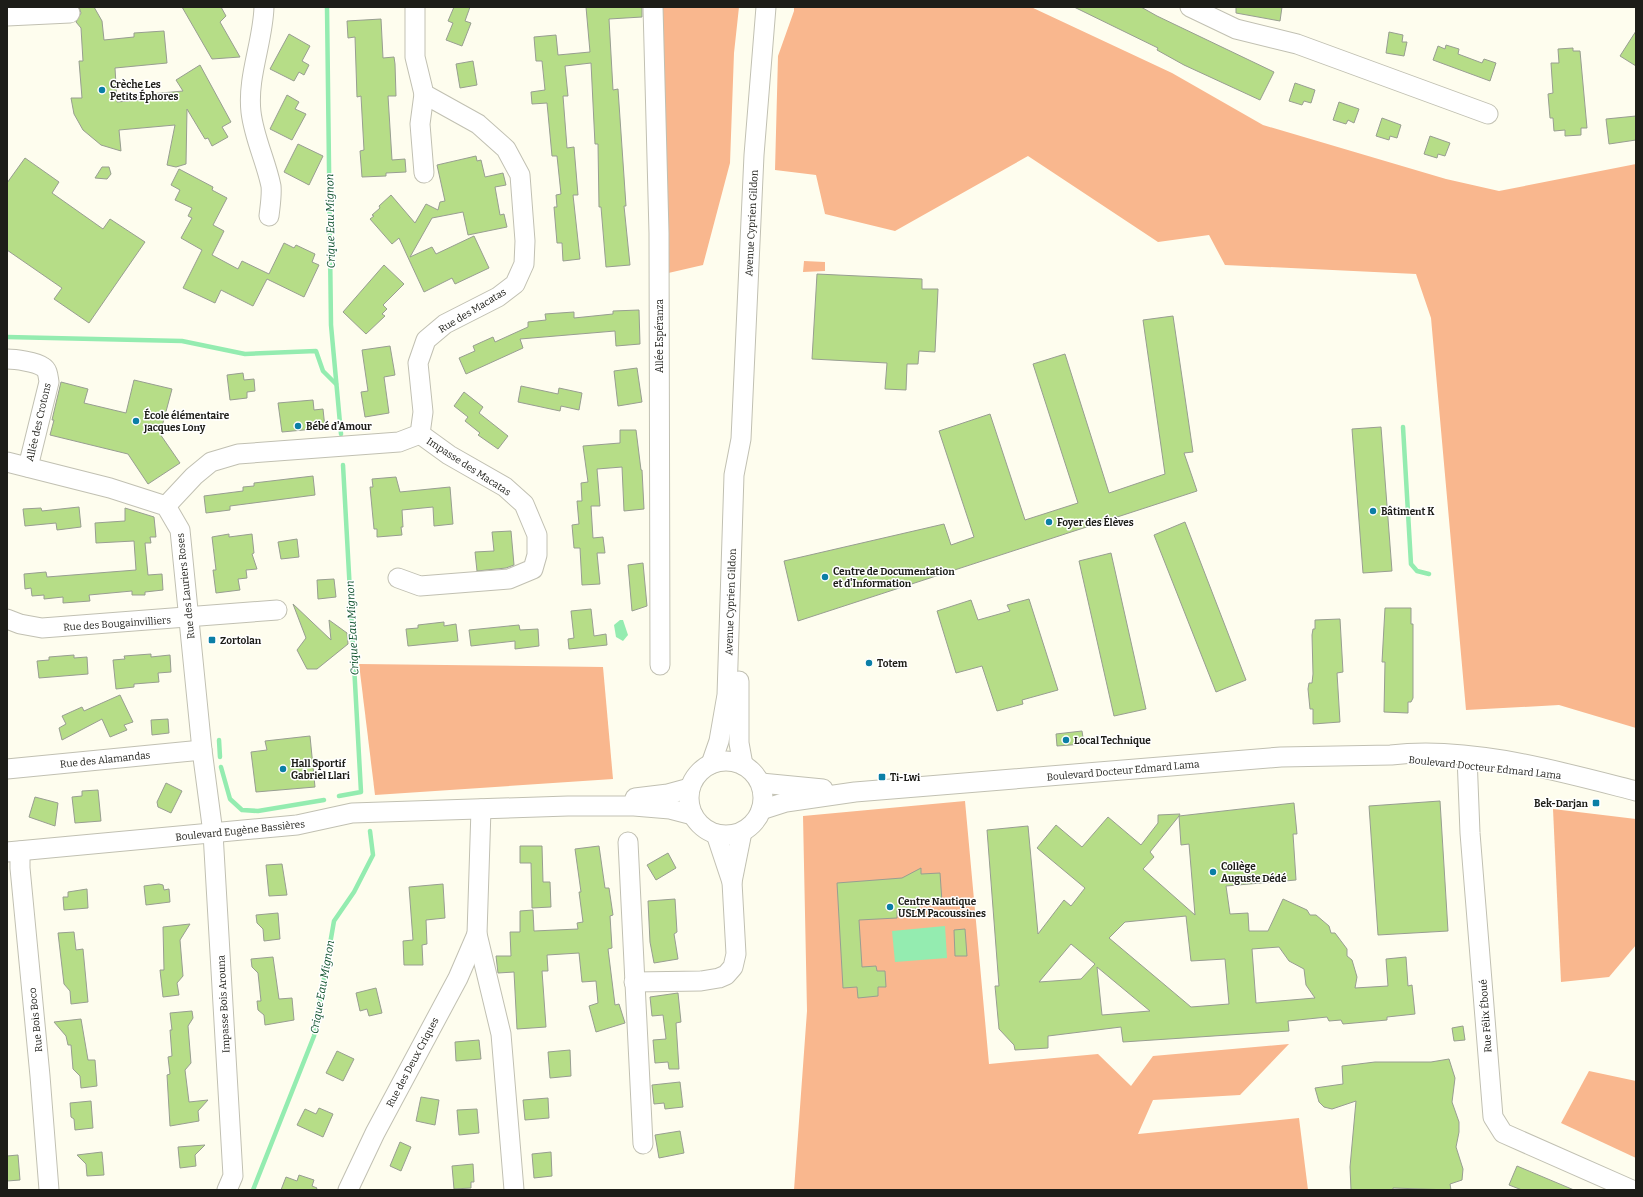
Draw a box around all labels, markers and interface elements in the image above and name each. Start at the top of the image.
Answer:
place label: Crèche Les Petits Éphores [110,78,178,103]
marker: Crèche Les Petits Éphores [97,85,107,95]
street label: Avenue Cyprien Gildon [743,169,761,277]
water label: Crique Eau Mignon [323,173,338,268]
street label: Rue des Macatas [437,286,509,336]
street label: Allée Espéranza [654,298,666,373]
street label: Allée des Crotons [24,382,54,463]
place label: École élémentaire Jacques Lony [143,408,230,434]
marker: École élémentaire Jacques Lony [131,416,141,426]
place label: Bébé d'Amour [306,420,372,433]
marker: Bébé d'Amour [293,421,303,431]
street label: Impasse des Macatas [424,435,513,499]
place label: Bâtiment K [1381,505,1435,518]
marker: Bâtiment K [1368,506,1378,516]
place label: Foyer des Élèves [1057,515,1134,529]
marker: Foyer des Élèves [1044,517,1054,527]
street label: Rue des Lauriers Roses [174,532,198,639]
street label: Avenue Cyprien Gildon [723,548,739,656]
place label: Centre de Documentation et d'Information [833,566,955,590]
marker: Centre de Documentation et d'Information [820,572,830,582]
water label: Crique Eau Mignon [344,580,361,676]
street label: Rue des Bougainvilliers [63,614,172,634]
marker: Zortolan [207,635,217,645]
place label: Zortolan [220,635,262,647]
marker: Totem [864,658,874,668]
place label: Totem [877,658,908,670]
marker: Local Technique [1061,735,1071,745]
place label: Local Technique [1074,735,1151,747]
street label: Rue des Alamandas [59,749,151,771]
street label: Boulevard Docteur Edmard Lama [1408,754,1562,782]
place label: Hall Sportif Gabriel Llari [291,758,351,782]
street label: Boulevard Docteur Edmard Lama [1046,758,1201,784]
marker: Hall Sportif Gabriel Llari [278,764,288,774]
marker: Ti-Lwi [877,772,887,782]
place label: Ti-Lwi [890,772,921,784]
place label: Bek-Darjan [1534,798,1589,810]
marker: Bek-Darjan [1591,798,1601,808]
street label: Boulevard Eugène Bassières [175,818,306,844]
place label: Collège Auguste Dédé [1221,860,1287,885]
marker: Collège Auguste Dédé [1208,867,1218,877]
place label: Centre Nautique USLM Pacoussines [898,896,986,920]
marker: Centre Nautique USLM Pacoussines [885,902,895,912]
water label: Crique Eau Mignon [308,939,337,1035]
street label: Impasse Bois Arouna [215,954,233,1053]
street label: Rue Félix Éboué [1475,979,1495,1053]
street label: Rue Bois Boco [27,987,45,1053]
street label: Rue des Deux Criques [384,1015,442,1110]

